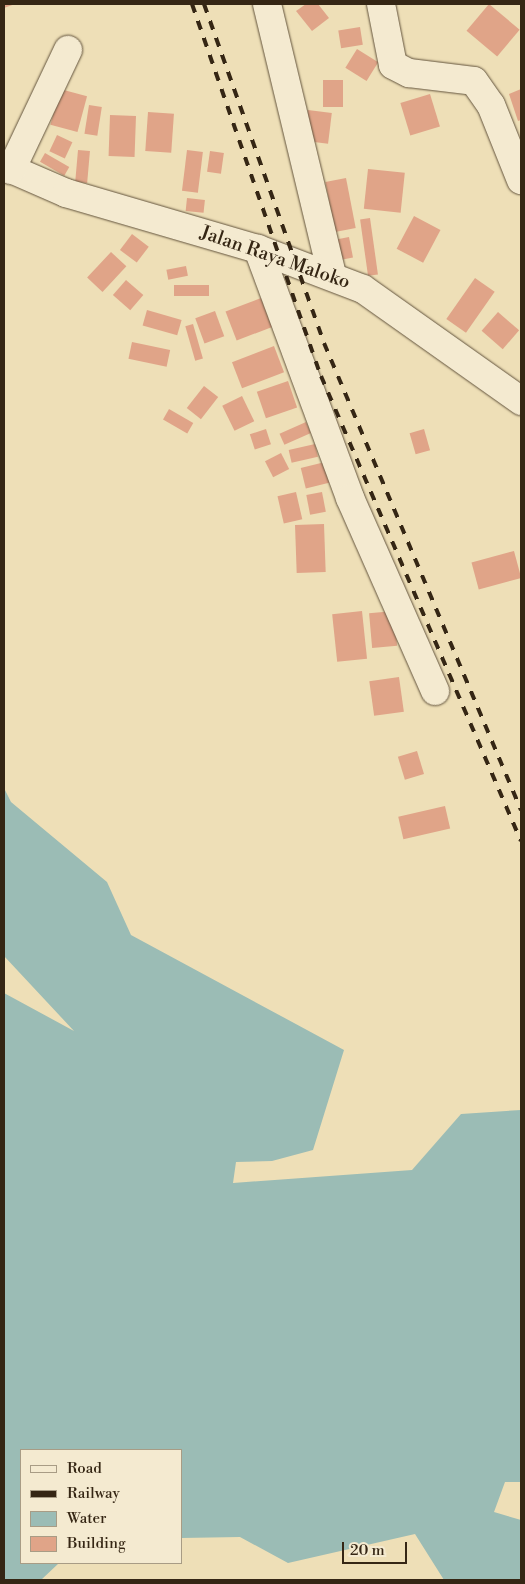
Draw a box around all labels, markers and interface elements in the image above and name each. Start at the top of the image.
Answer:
street label: Jalan Raya Maloko [197,222,353,294]
legend [20,1449,182,1564]
text: Road [67,1459,102,1478]
text: Railway [67,1484,120,1503]
text: Water [67,1509,106,1528]
scale bar [345,1532,410,1564]
text: Building [67,1534,126,1553]
text: 20 m [350,1541,385,1560]

